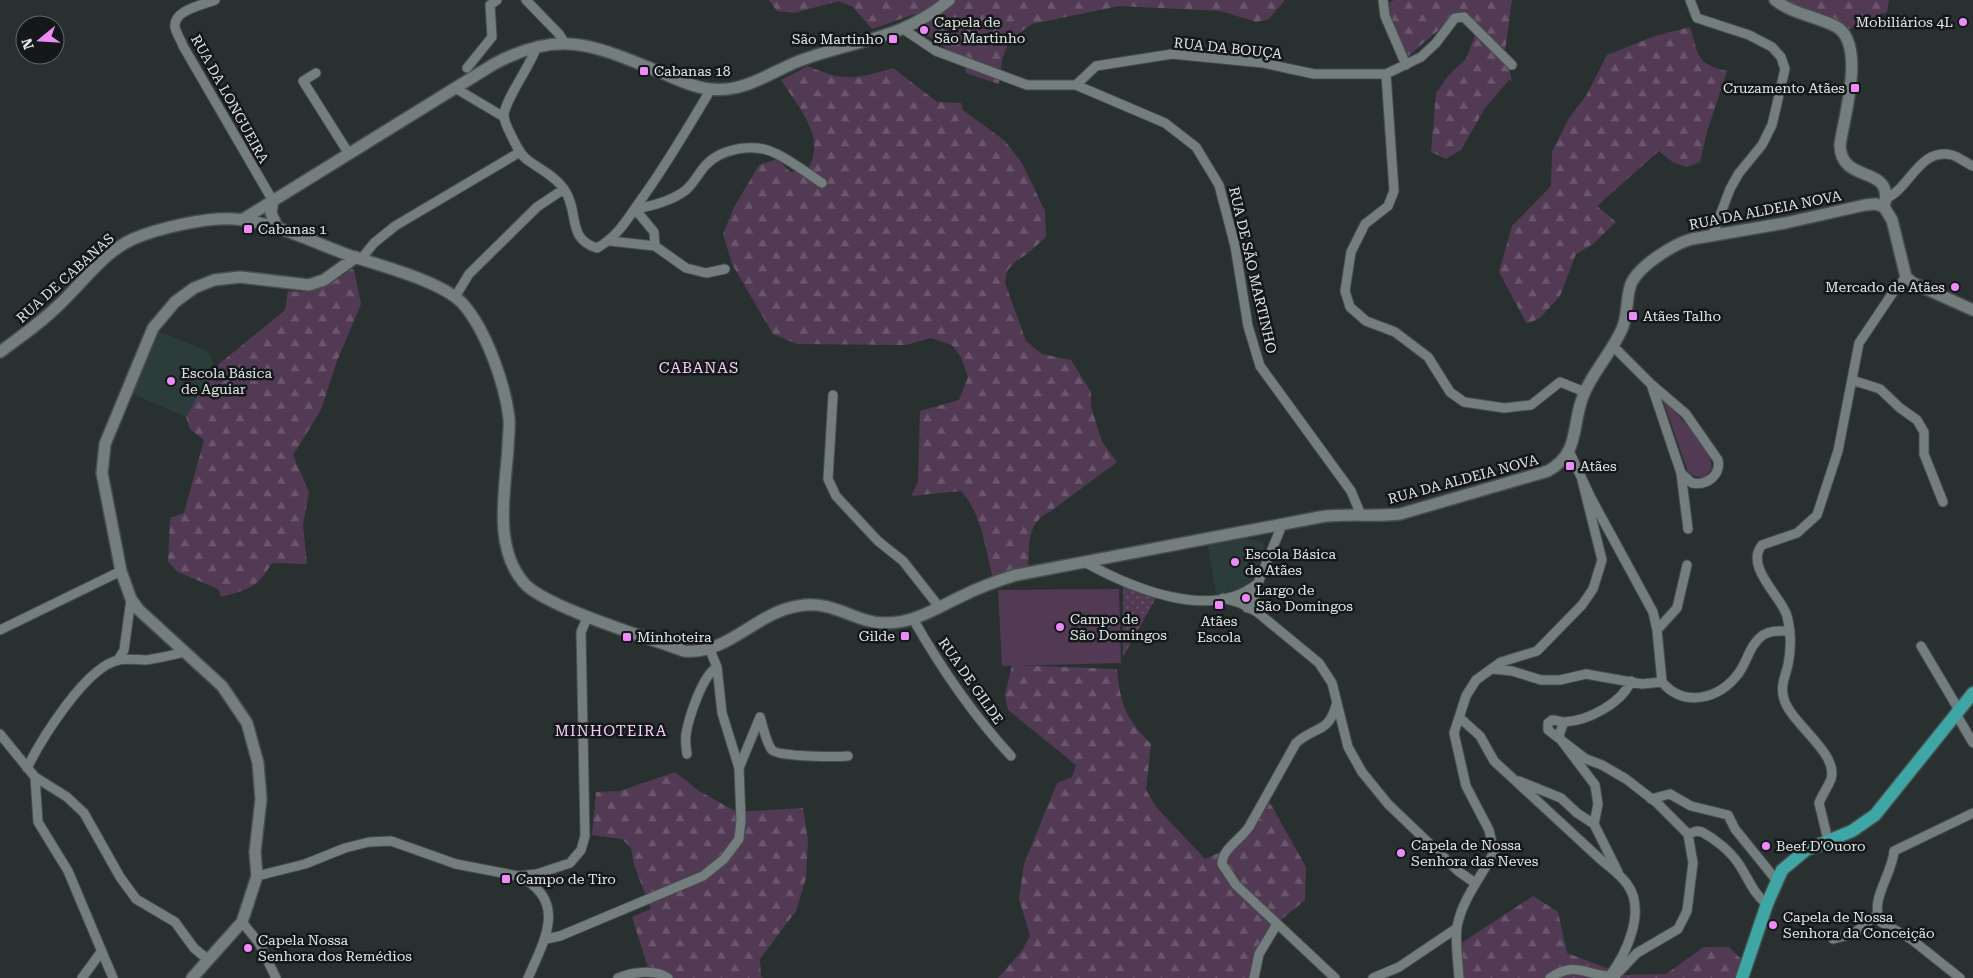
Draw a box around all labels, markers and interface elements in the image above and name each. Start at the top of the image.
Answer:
place label: Capela de São Martinho [934,14,1025,46]
place label: Mobiliários 4L [1856,14,1953,30]
north arrow [15,15,65,65]
marker: Mobiliários 4L [1957,16,1969,28]
marker: Capela de São Martinho [918,24,930,36]
place label: São Martinho [792,31,883,47]
street label: RUA DA LONGUEIRA [188,32,272,166]
marker: São Martinho [887,33,899,45]
street label: RUA DA BOUÇA [1173,34,1283,62]
text: N [18,36,37,52]
place label: Cabanas 18 [654,63,731,79]
marker: Cabanas 18 [638,65,650,77]
place label: Cruzamento Atães [1723,80,1845,96]
marker: Cruzamento Atães [1849,82,1861,94]
street label: RUA DE SÃO MARTINHO [1226,185,1280,355]
street label: RUA DA ALDEIA NOVA [1687,187,1843,233]
place label: Cabanas 1 [258,221,327,237]
marker: Cabanas 1 [242,223,254,235]
street label: RUA DE CABANAS [13,230,117,326]
place label: Mercado de Atães [1825,279,1945,295]
marker: Mercado de Atães [1949,281,1961,293]
place label: Atães Talho [1643,308,1721,324]
marker: Atães Talho [1627,310,1639,322]
district label: CABANAS [659,359,739,377]
place label: Escola Básica de Aguiar [181,365,272,397]
marker: Escola Básica de Aguiar [165,375,177,387]
street label: RUA DA ALDEIA NOVA [1386,451,1540,507]
place label: Atães [1580,458,1617,474]
marker: Atães [1564,460,1576,472]
place label: Escola Básica de Atães [1245,546,1336,578]
marker: Escola Básica de Atães [1229,556,1241,568]
place label: Largo de São Domingos [1256,582,1353,614]
marker: Largo de São Domingos [1240,592,1252,604]
marker: Atães Escola [1213,599,1225,611]
place label: Campo de São Domingos [1070,611,1167,643]
place label: Atães Escola [1197,613,1241,645]
marker: Campo de São Domingos [1054,621,1066,633]
place label: Gilde [859,628,895,644]
place label: Minhoteira [637,629,712,645]
marker: Gilde [899,630,911,642]
marker: Minhoteira [621,631,633,643]
street label: RUA DE GILDE [935,635,1007,727]
district label: MINHOTEIRA [555,722,667,740]
place label: Capela de Nossa Senhora das Neves [1411,837,1539,869]
place label: Beef D'Ouoro [1776,838,1866,854]
marker: Beef D'Ouoro [1760,840,1772,852]
marker: Capela de Nossa Senhora das Neves [1395,847,1407,859]
place label: Campo de Tiro [516,871,616,887]
marker: Campo de Tiro [500,873,512,885]
place label: Capela de Nossa Senhora da Conceição [1783,909,1935,941]
marker: Capela de Nossa Senhora da Conceição [1767,919,1779,931]
place label: Capela Nossa Senhora dos Remédios [258,932,412,964]
marker: Capela Nossa Senhora dos Remédios [242,942,254,954]

